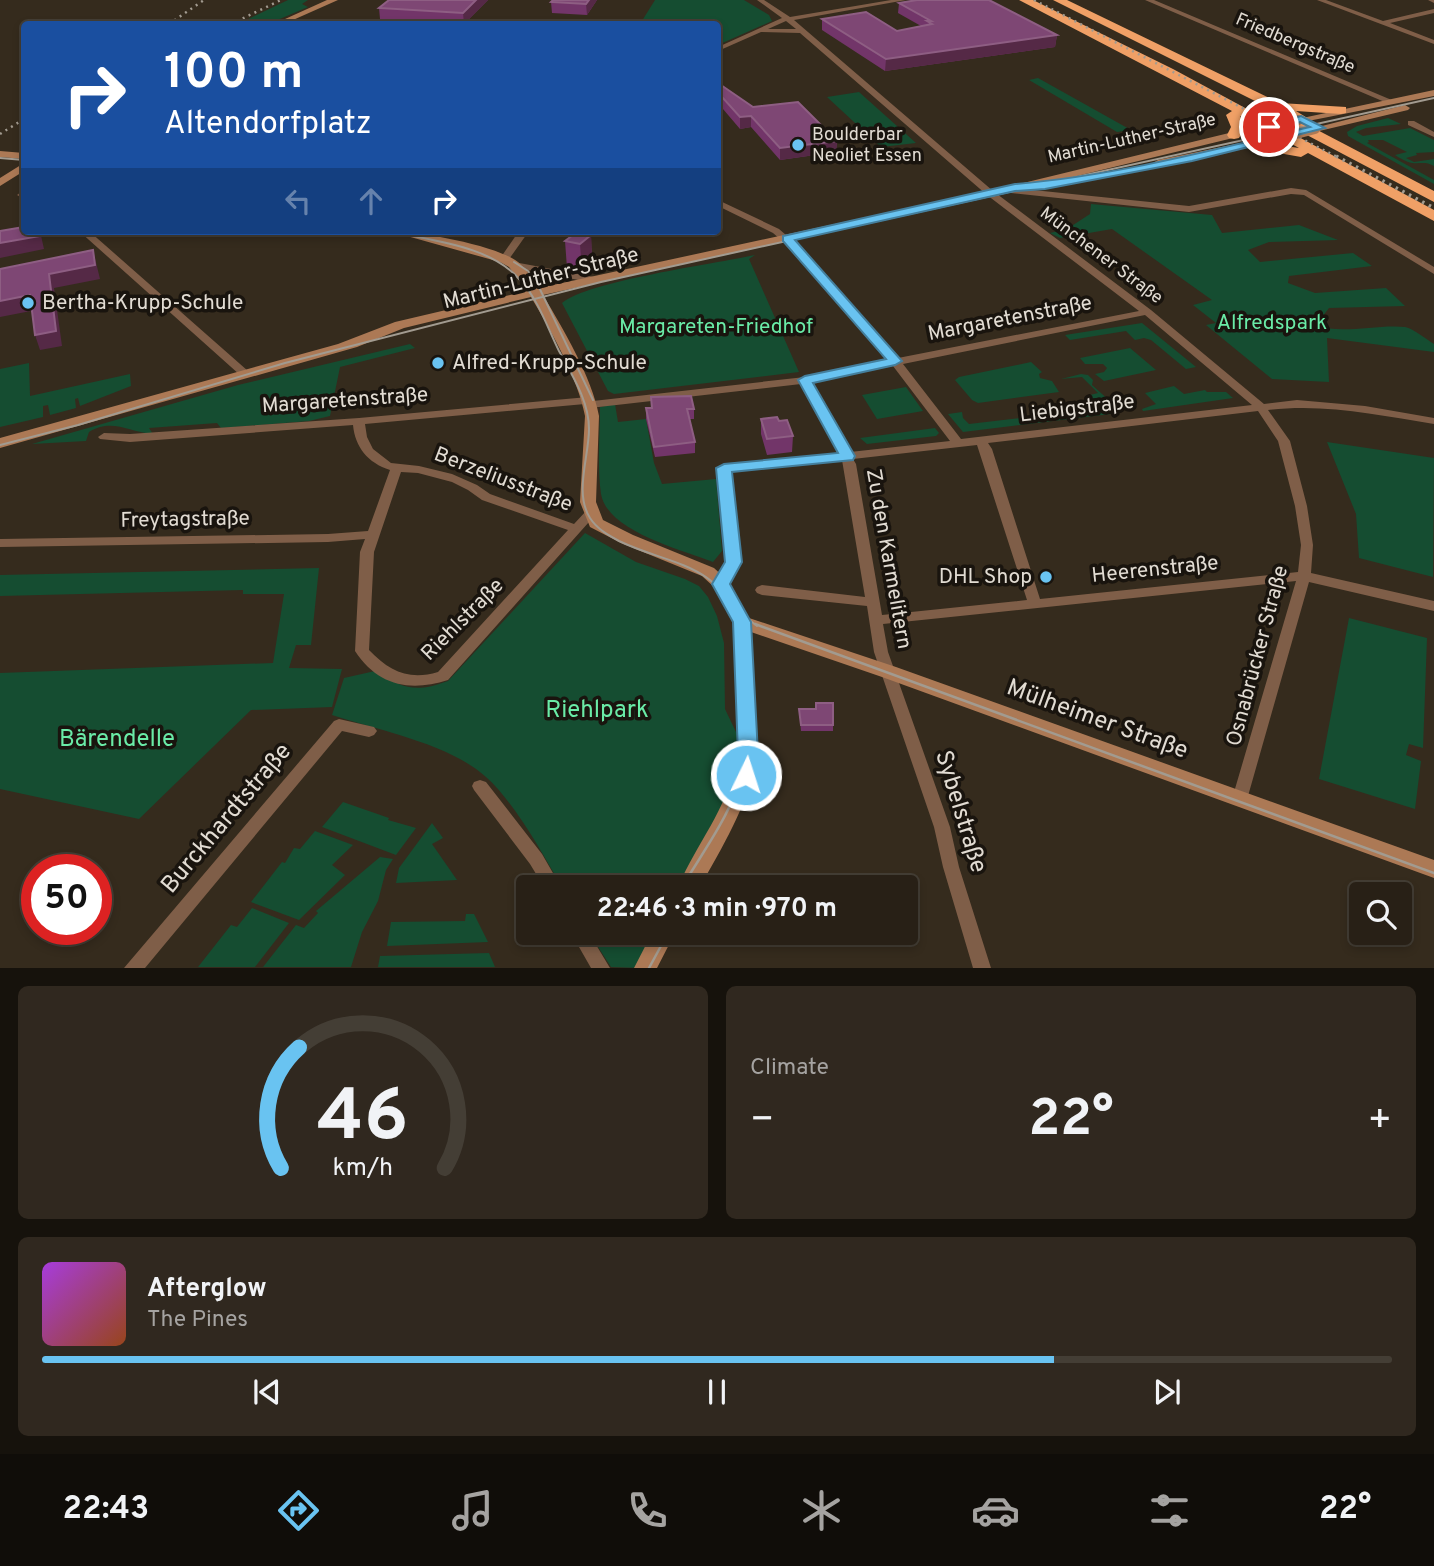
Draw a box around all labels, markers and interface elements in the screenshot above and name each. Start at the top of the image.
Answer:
street label: Friedbergstraße [1232,9,1358,79]
text: 100 m [164,44,303,106]
icon: right [49,49,140,140]
pin [1239,97,1299,157]
text: Altendorfplatz [164,105,372,145]
street label: Martin-Luther-Straße [1046,108,1218,170]
icon: arrive [1250,108,1288,146]
place label: Boulderbar Neoliet Essen [812,124,922,168]
marker: Boulderbar Neoliet Essen [790,137,806,153]
icon: left [279,182,317,220]
icon: ahead [352,182,390,220]
icon: right [425,182,463,220]
street label: Münchener Straße [1035,202,1167,310]
street label: Martin-Luther-Straße [440,242,642,316]
place label: Bertha-Krupp-Schule [42,290,243,317]
street label: Margaretenstraße [926,290,1094,348]
marker: Bertha-Krupp-Schule [20,295,36,311]
park label: Alfredspark [1217,310,1327,337]
park label: Margareten-Friedhof [619,314,813,341]
place label: Alfred-Krupp-Schule [452,350,647,377]
marker: Alfred-Krupp-Schule [430,355,446,371]
street label: Margaretenstraße [261,382,429,420]
street label: Liebigstraße [1018,389,1136,429]
street label: Berzeliusstraße [430,441,576,519]
street label: Zu den Karmelitern [859,467,917,651]
street label: Freytagstraße [120,505,250,535]
street label: Heerenstraße [1090,550,1220,590]
street label: Osnabrücker Straße [1221,563,1295,749]
place label: DHL Shop [939,564,1032,591]
marker: DHL Shop [1038,569,1054,585]
street label: Riehlstraße [416,573,510,667]
street label: Mülheimer Straße [1002,673,1192,767]
park label: Riehlpark [545,696,649,726]
park label: Bärendelle [59,725,175,755]
street label: Burckhardtstraße [155,738,299,900]
position arrow [709,738,783,812]
street label: Sybelstraße [927,747,993,877]
speed limit sign: 50 [21,854,112,945]
map controls [1349,882,1412,945]
button: search [1349,882,1412,945]
text: 22:46 · 3 min · 970 m [597,893,837,926]
text: Climate [750,1054,829,1083]
text: 46 [317,1075,409,1167]
text: 22° [1028,1088,1114,1154]
text: − [750,1097,775,1146]
text: + [1367,1097,1392,1146]
text: km/h [333,1153,393,1185]
text: Afterglow [147,1273,267,1306]
text: The Pines [147,1306,248,1335]
icon: previous [248,1373,286,1411]
icon: pause [698,1373,736,1411]
icon: next [1148,1373,1186,1411]
icon: directions [274,1486,323,1535]
icon: music [448,1486,497,1535]
icon: phone [623,1486,672,1535]
icon: climate [797,1486,846,1535]
icon: car [971,1486,1020,1535]
icon: filters [1145,1486,1194,1535]
text: 22:43 [63,1490,149,1530]
text: 22° [1319,1490,1371,1530]

